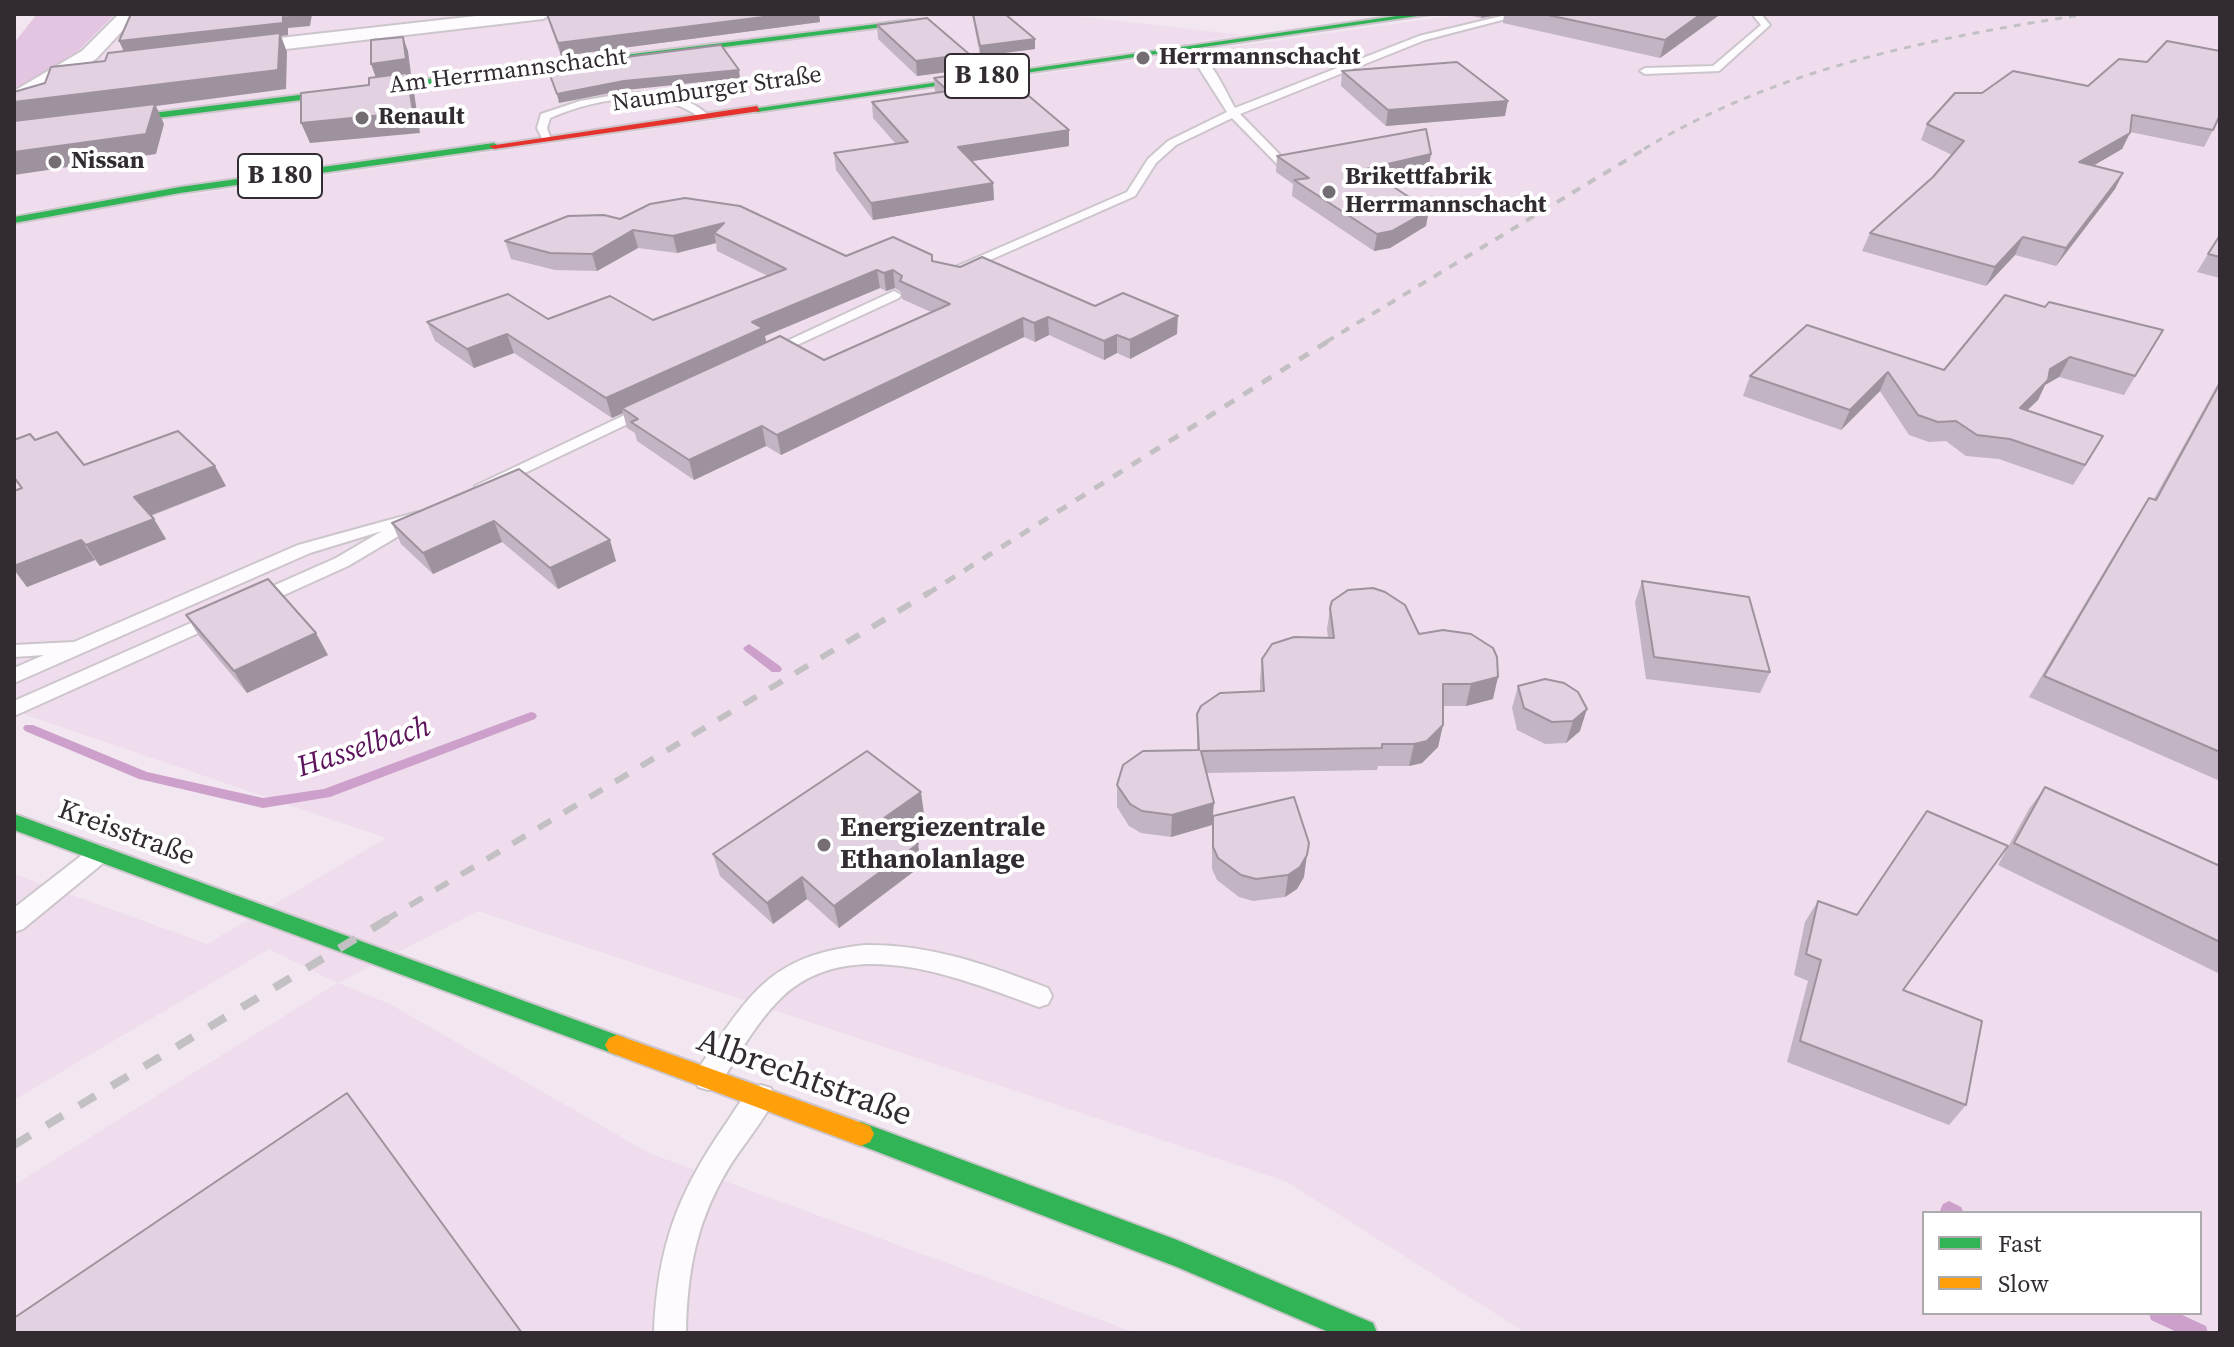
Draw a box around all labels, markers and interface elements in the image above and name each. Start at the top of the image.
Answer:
street label: Am Herrmannschacht [388,43,628,101]
place label: Herrmannschacht [1159,44,1360,72]
marker: Herrmannschacht [1134,49,1152,67]
road number: B 180 [945,54,1029,98]
street label: Naumburger Straße [610,61,824,119]
place label: Renault [378,104,465,132]
marker: Renault [353,109,371,127]
place label: Nissan [71,148,145,176]
marker: Nissan [46,153,64,171]
road number: B 180 [238,154,322,198]
place label: Brikettfabrik Herrmannschacht [1345,164,1546,220]
marker: Brikettfabrik Herrmannschacht [1320,183,1338,201]
water label: Hasselbach [293,710,435,786]
street label: Kreisstraße [53,794,199,874]
place label: Energiezentrale Ethanolanlage [840,812,1045,878]
marker: Energiezentrale Ethanolanlage [815,836,833,854]
street label: Albrechtstraße [691,1021,917,1137]
legend [1922,1211,2202,1315]
text: Fast [1998,1227,2041,1260]
text: Slow [1998,1267,2049,1300]

